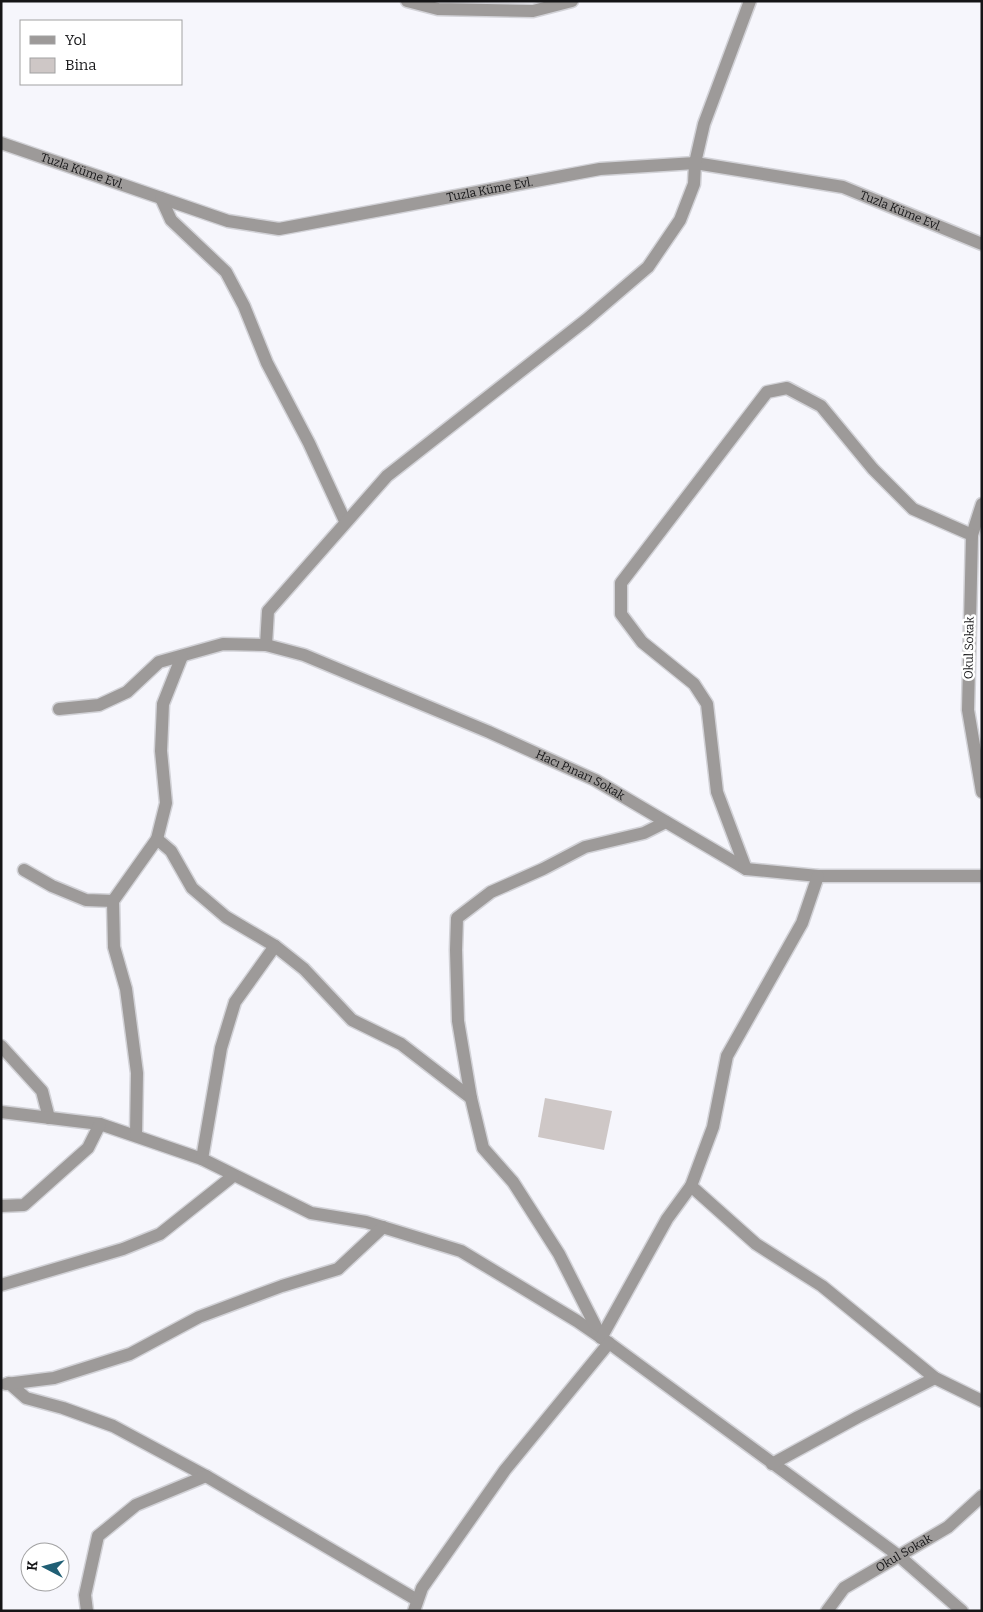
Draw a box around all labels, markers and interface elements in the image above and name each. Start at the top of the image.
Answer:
legend [20,20,182,85]
text: Yol [65,31,86,49]
text: Bina [65,56,97,74]
street label: Tuzla Küme Evl. [39,150,126,192]
street label: Tuzla Küme Evl. [445,175,534,205]
street label: Tuzla Küme Evl. [858,188,944,234]
street label: Okul Sokak [961,616,977,679]
street label: Hacı Pınarı Sokak [534,747,627,803]
street label: Okul Sokak [873,1531,935,1575]
north arrow [20,1542,70,1592]
text: K [24,1560,42,1572]

